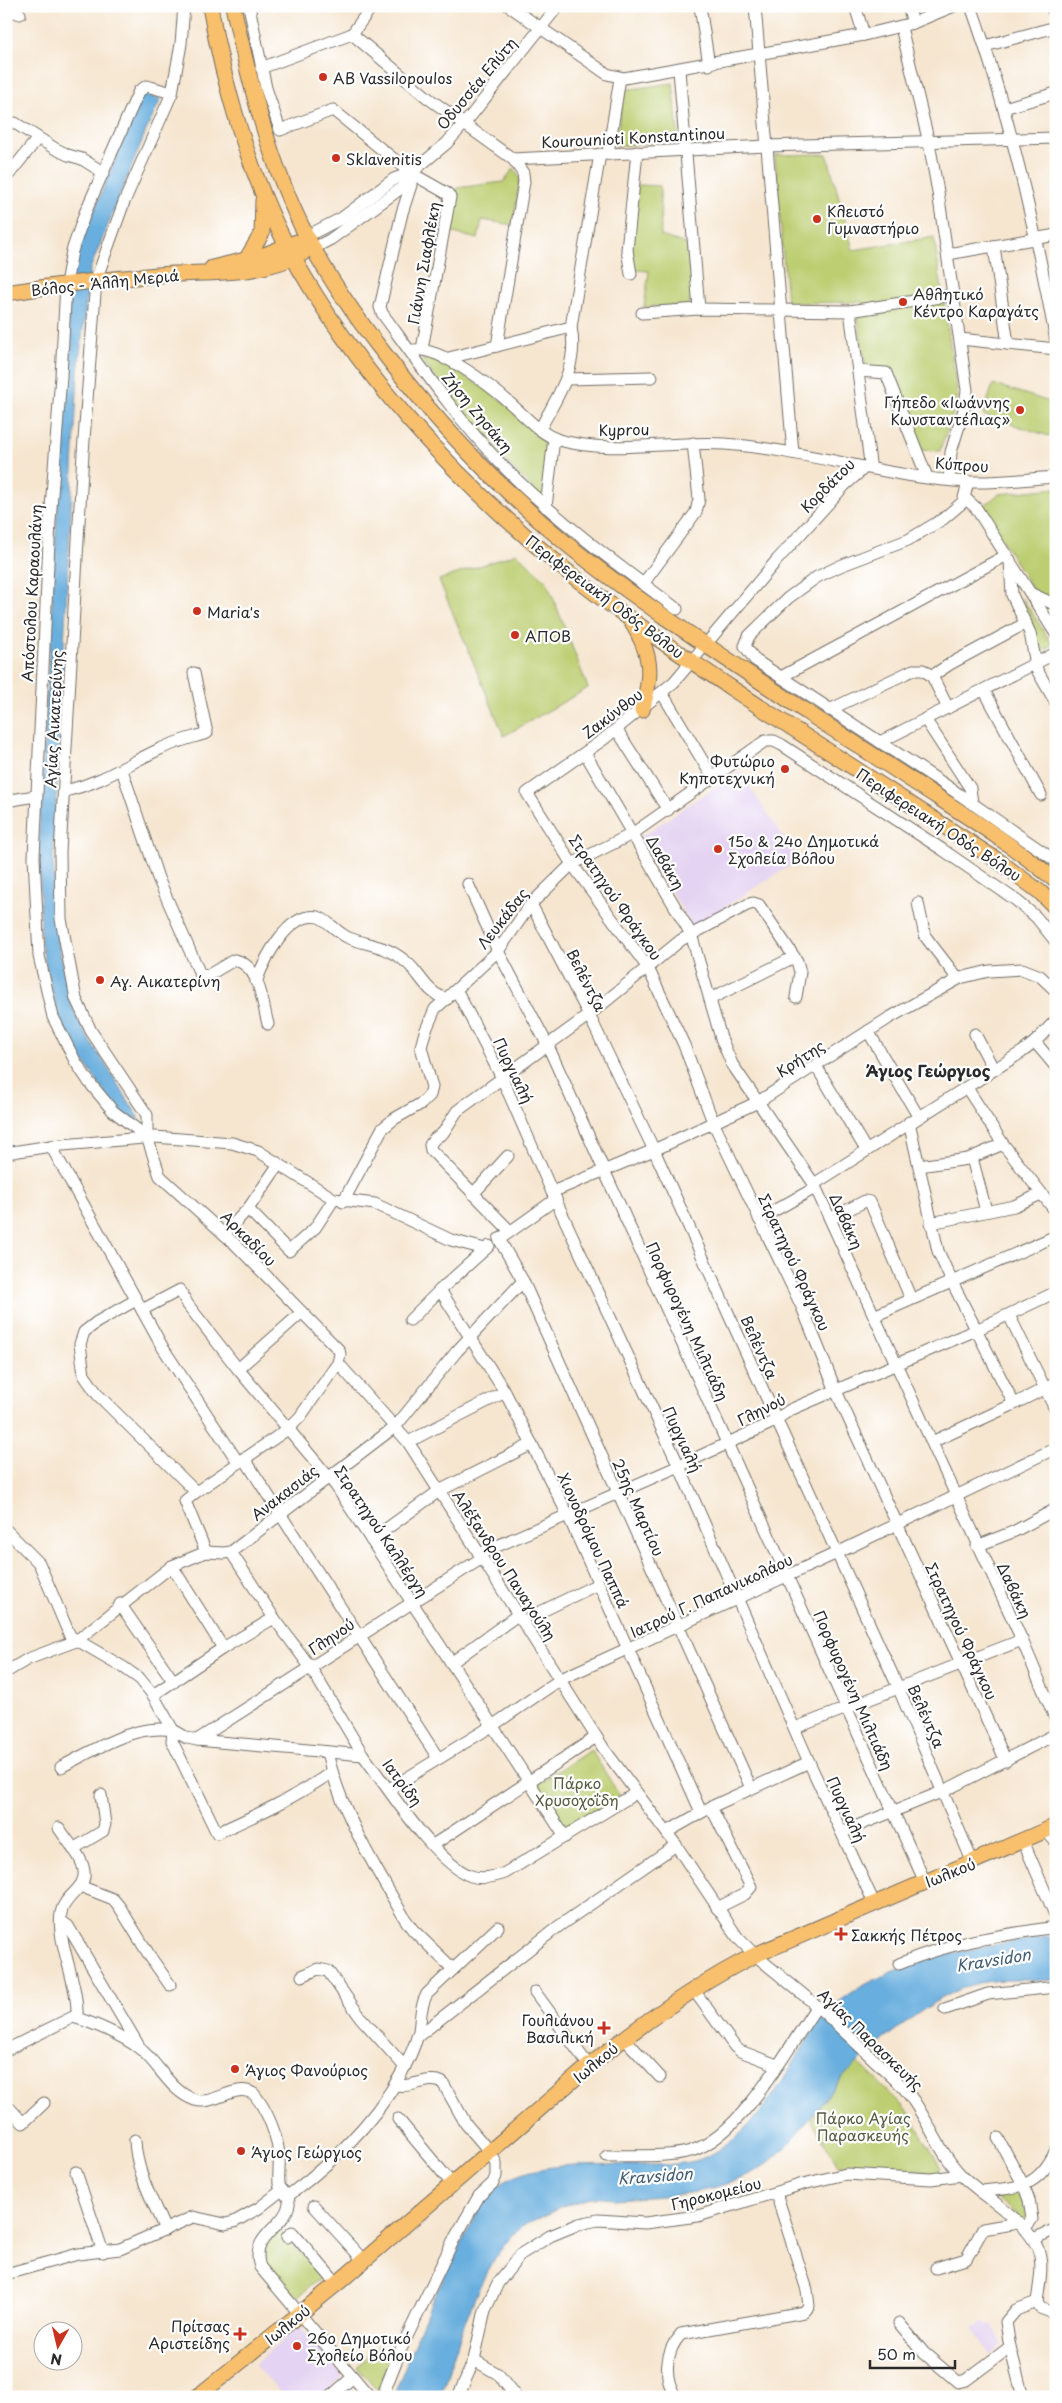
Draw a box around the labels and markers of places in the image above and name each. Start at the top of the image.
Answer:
place label: AB Vassilopoulos [333,66,452,89]
marker: AB Vassilopoulos [317,71,329,83]
place label: Sklavenitis [346,147,422,170]
marker: Sklavenitis [330,152,342,164]
place label: Κλειστό Γυμναστήριο [827,199,919,239]
marker: Κλειστό Γυμναστήριο [811,213,823,225]
place label: Αθλητικό Κέντρο Καραγάτς [913,282,1039,322]
marker: Αθλητικό Κέντρο Καραγάτς [897,296,909,308]
place label: Γήπεδο «Ιωάννης Κωνσταντέλιας» [884,390,1010,430]
marker: Γήπεδο «Ιωάννης Κωνσταντέλιας» [1014,404,1026,416]
place label: Maria's [207,600,260,623]
marker: Maria's [191,605,203,617]
place label: ΑΠΟΒ [525,624,571,647]
marker: ΑΠΟΒ [509,629,521,641]
place label: Φυτώριο Κηποτεχνική [679,749,775,789]
marker: Φυτώριο Κηποτεχνική [779,763,791,775]
place label: 15ο & 24ο Δημοτικά Σχολεία Βόλου [728,829,879,869]
marker: 15ο & 24ο Δημοτικά Σχολεία Βόλου [712,843,724,855]
place label: Αγ. Αικατερίνη [110,969,220,992]
marker: Αγ. Αικατερίνη [94,974,106,986]
place label: Σακκής Πέτρος [851,1923,962,1946]
marker: Σακκής Πέτρος [835,1928,847,1940]
place label: Γουλιάνου Βασιλική [521,2008,594,2048]
marker: Γουλιάνου Βασιλική [598,2022,610,2034]
place label: Άγιος Φανούριος [245,2058,368,2081]
marker: Άγιος Φανούριος [229,2063,241,2075]
place label: Άγιος Γεώργιος [251,2140,362,2163]
marker: Άγιος Γεώργιος [235,2145,247,2157]
place label: Πρίτσας Αριστείδης [148,2314,230,2354]
place label: 26ο Δημοτικό Σχολείο Βόλου [307,2326,413,2366]
marker: Πρίτσας Αριστείδης [234,2328,246,2340]
marker: 26ο Δημοτικό Σχολείο Βόλου [291,2340,303,2352]

